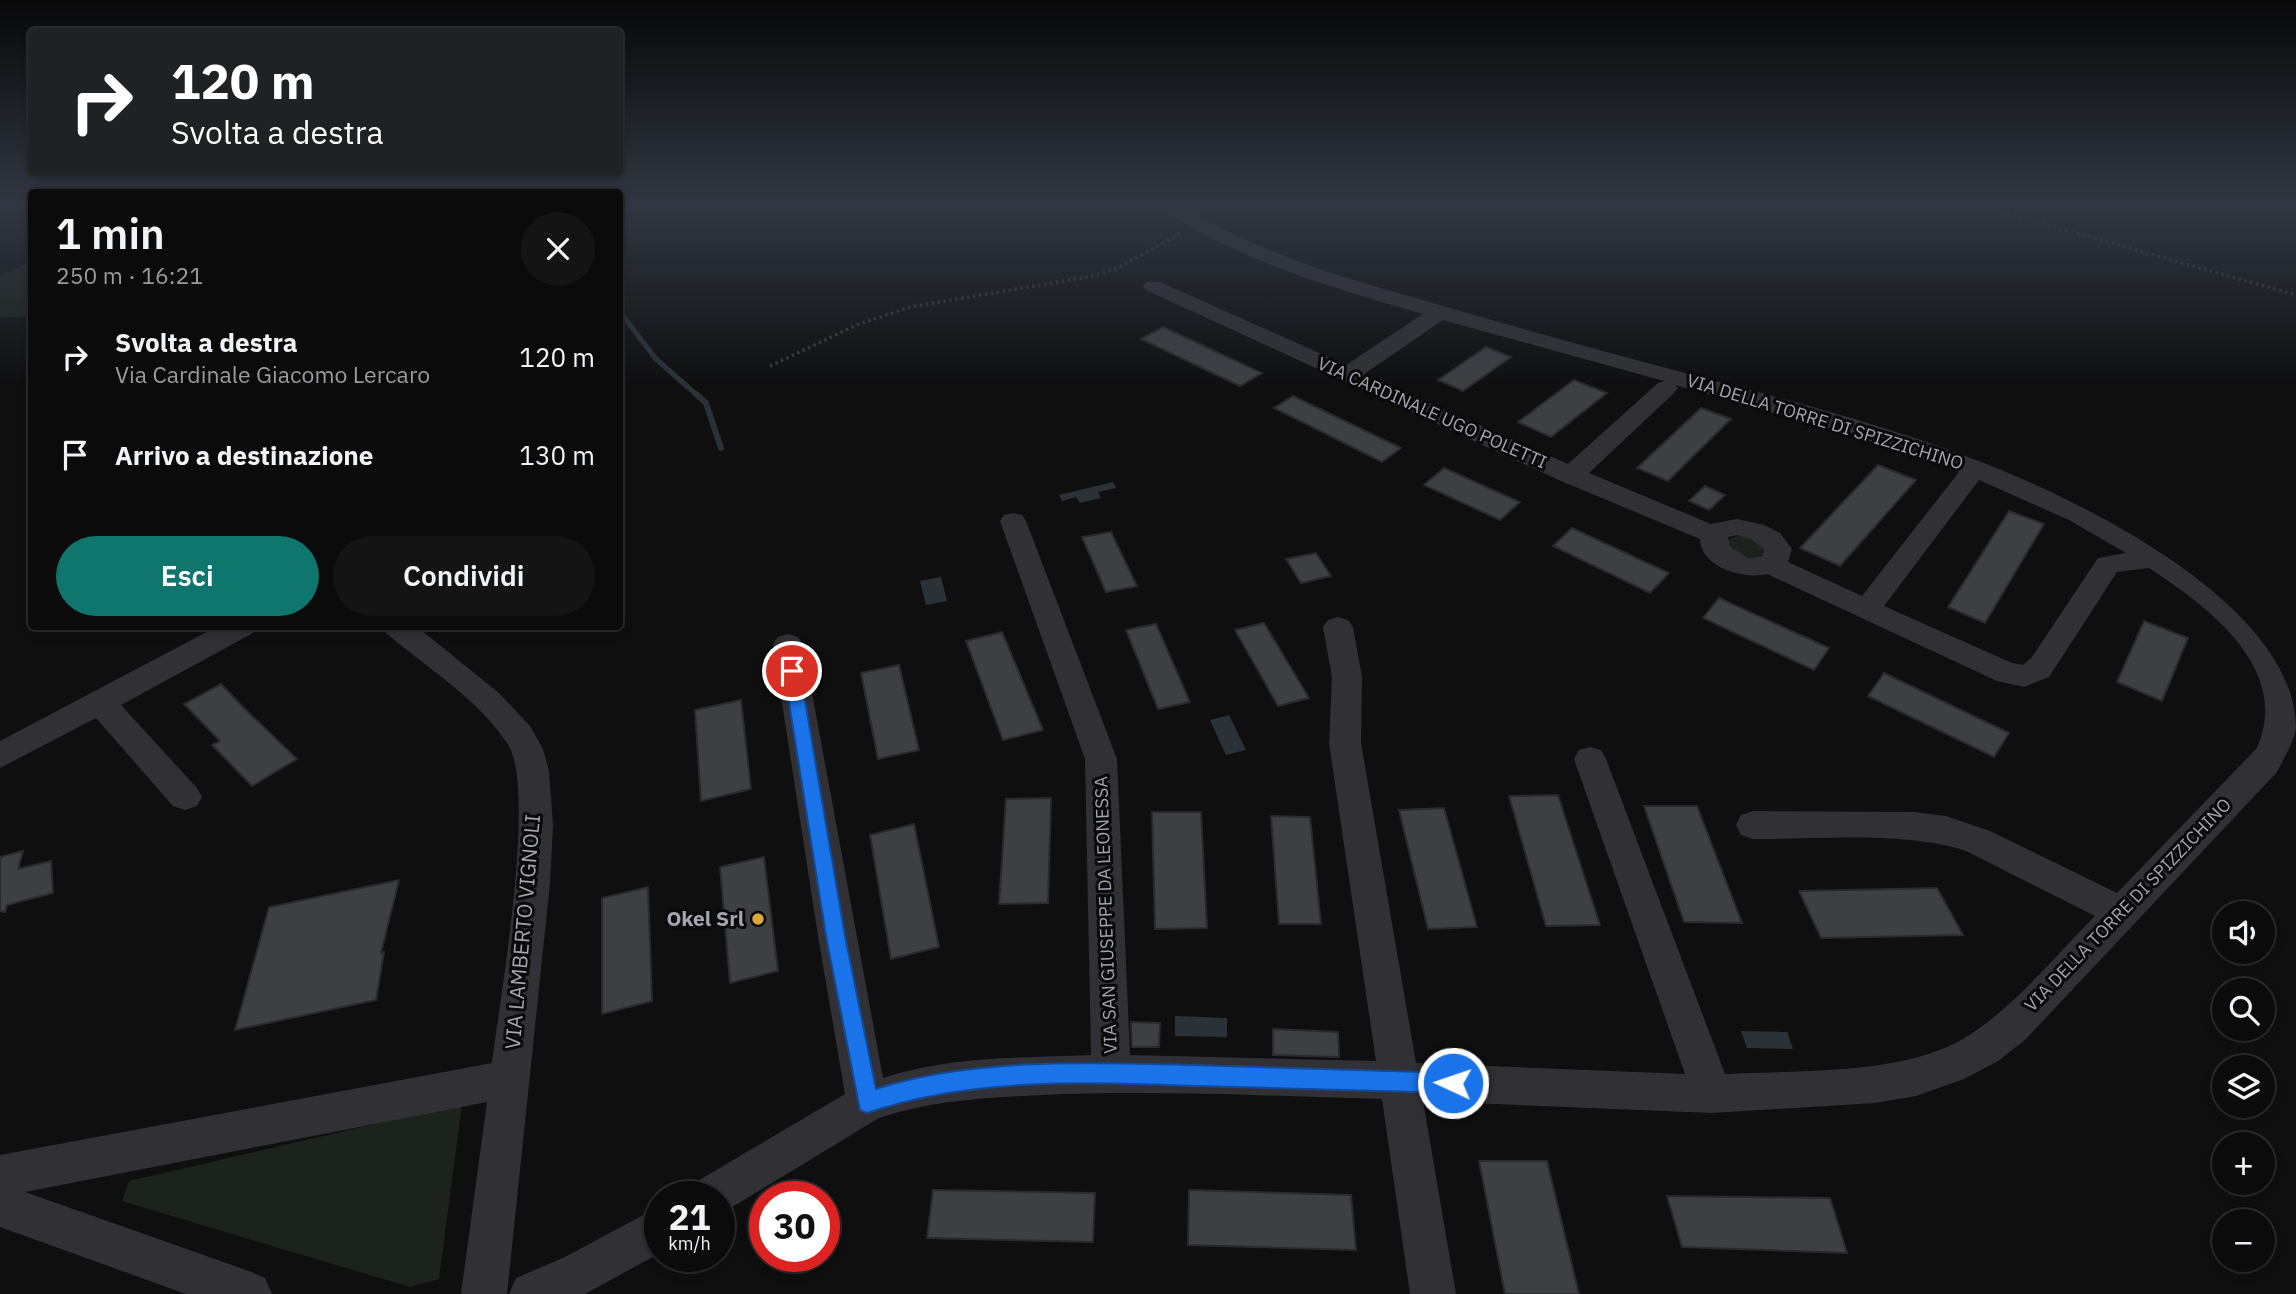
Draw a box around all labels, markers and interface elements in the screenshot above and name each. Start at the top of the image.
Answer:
text: 120 m [171,49,315,112]
icon: right [56,56,147,147]
text: Svolta a destra [171,111,383,153]
text: 1 min [56,206,165,261]
button: close [521,212,595,286]
text: 250 m · 16:21 [56,260,203,290]
text: Svolta a destra [115,325,297,359]
icon: right [56,338,94,376]
text: 120 m [519,340,595,374]
street label: VIA CARDINALE UGO POLETTI [1314,352,1550,474]
text: Via Cardinale Giacomo Lercaro [115,359,430,389]
street label: VIA DELLA TORRE DI SPIZZICHINO [1684,368,1966,475]
icon: arrive [56,436,94,474]
text: Arrivo a destinazione [115,438,373,472]
text: 130 m [519,438,595,472]
button: Esci [56,536,319,616]
button: Condividi [333,536,595,616]
pin [762,641,822,701]
icon: arrive [773,652,811,690]
street label: VIA SAN GIUSEPPE DA LEONESSA [1089,775,1122,1054]
street label: VIA DELLA TORRE DI SPIZZICHINO [2019,793,2236,1016]
street label: VIA LAMBERTO VIGNOLI [498,813,546,1051]
map controls [2212,901,2275,1272]
button: sound [2212,901,2275,964]
place label: Okel Srl [666,904,744,932]
marker: Okel Srl [750,911,766,927]
button: search [2212,978,2275,1041]
position arrow [1416,1046,1490,1120]
button: layers [2212,1055,2275,1118]
button: + [2212,1132,2275,1195]
speed limit sign: 30 [749,1181,840,1272]
text: 21 [668,1194,711,1240]
button: − [2212,1209,2275,1272]
text: km/h [668,1232,711,1255]

